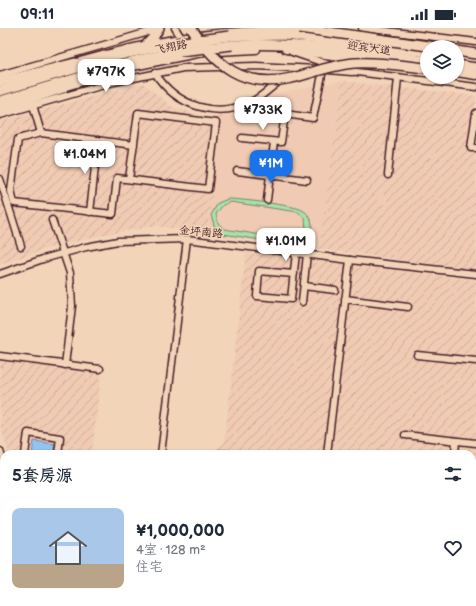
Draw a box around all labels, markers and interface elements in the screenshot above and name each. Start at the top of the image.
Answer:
text: 09:11 [20,5,54,24]
street label: 飞翔路 [154,37,188,57]
street label: 迎宾大道 [346,39,392,57]
map controls [420,40,464,84]
button: layers [420,40,464,84]
pin: ¥797K [78,59,134,93]
text: ¥797K [87,64,125,80]
pin: ¥733K [235,97,291,131]
text: ¥733K [243,102,283,118]
pin: ¥1.04M [52,141,118,175]
text: ¥1.04M [63,146,107,162]
pin: ¥1M [252,150,290,184]
text: ¥1M [259,155,283,171]
street label: 金坪南路 [179,224,223,240]
pin: ¥1.01M [253,228,319,262]
text: ¥1.01M [265,233,307,249]
icon: filters [442,463,464,485]
text: 5套房源 [12,466,73,486]
text: ¥1,000,000 [136,521,225,541]
icon: home [44,524,92,572]
icon: heart [442,537,464,559]
text: 4室 · 128 m² [136,542,206,558]
text: 住宅 [136,559,162,575]

